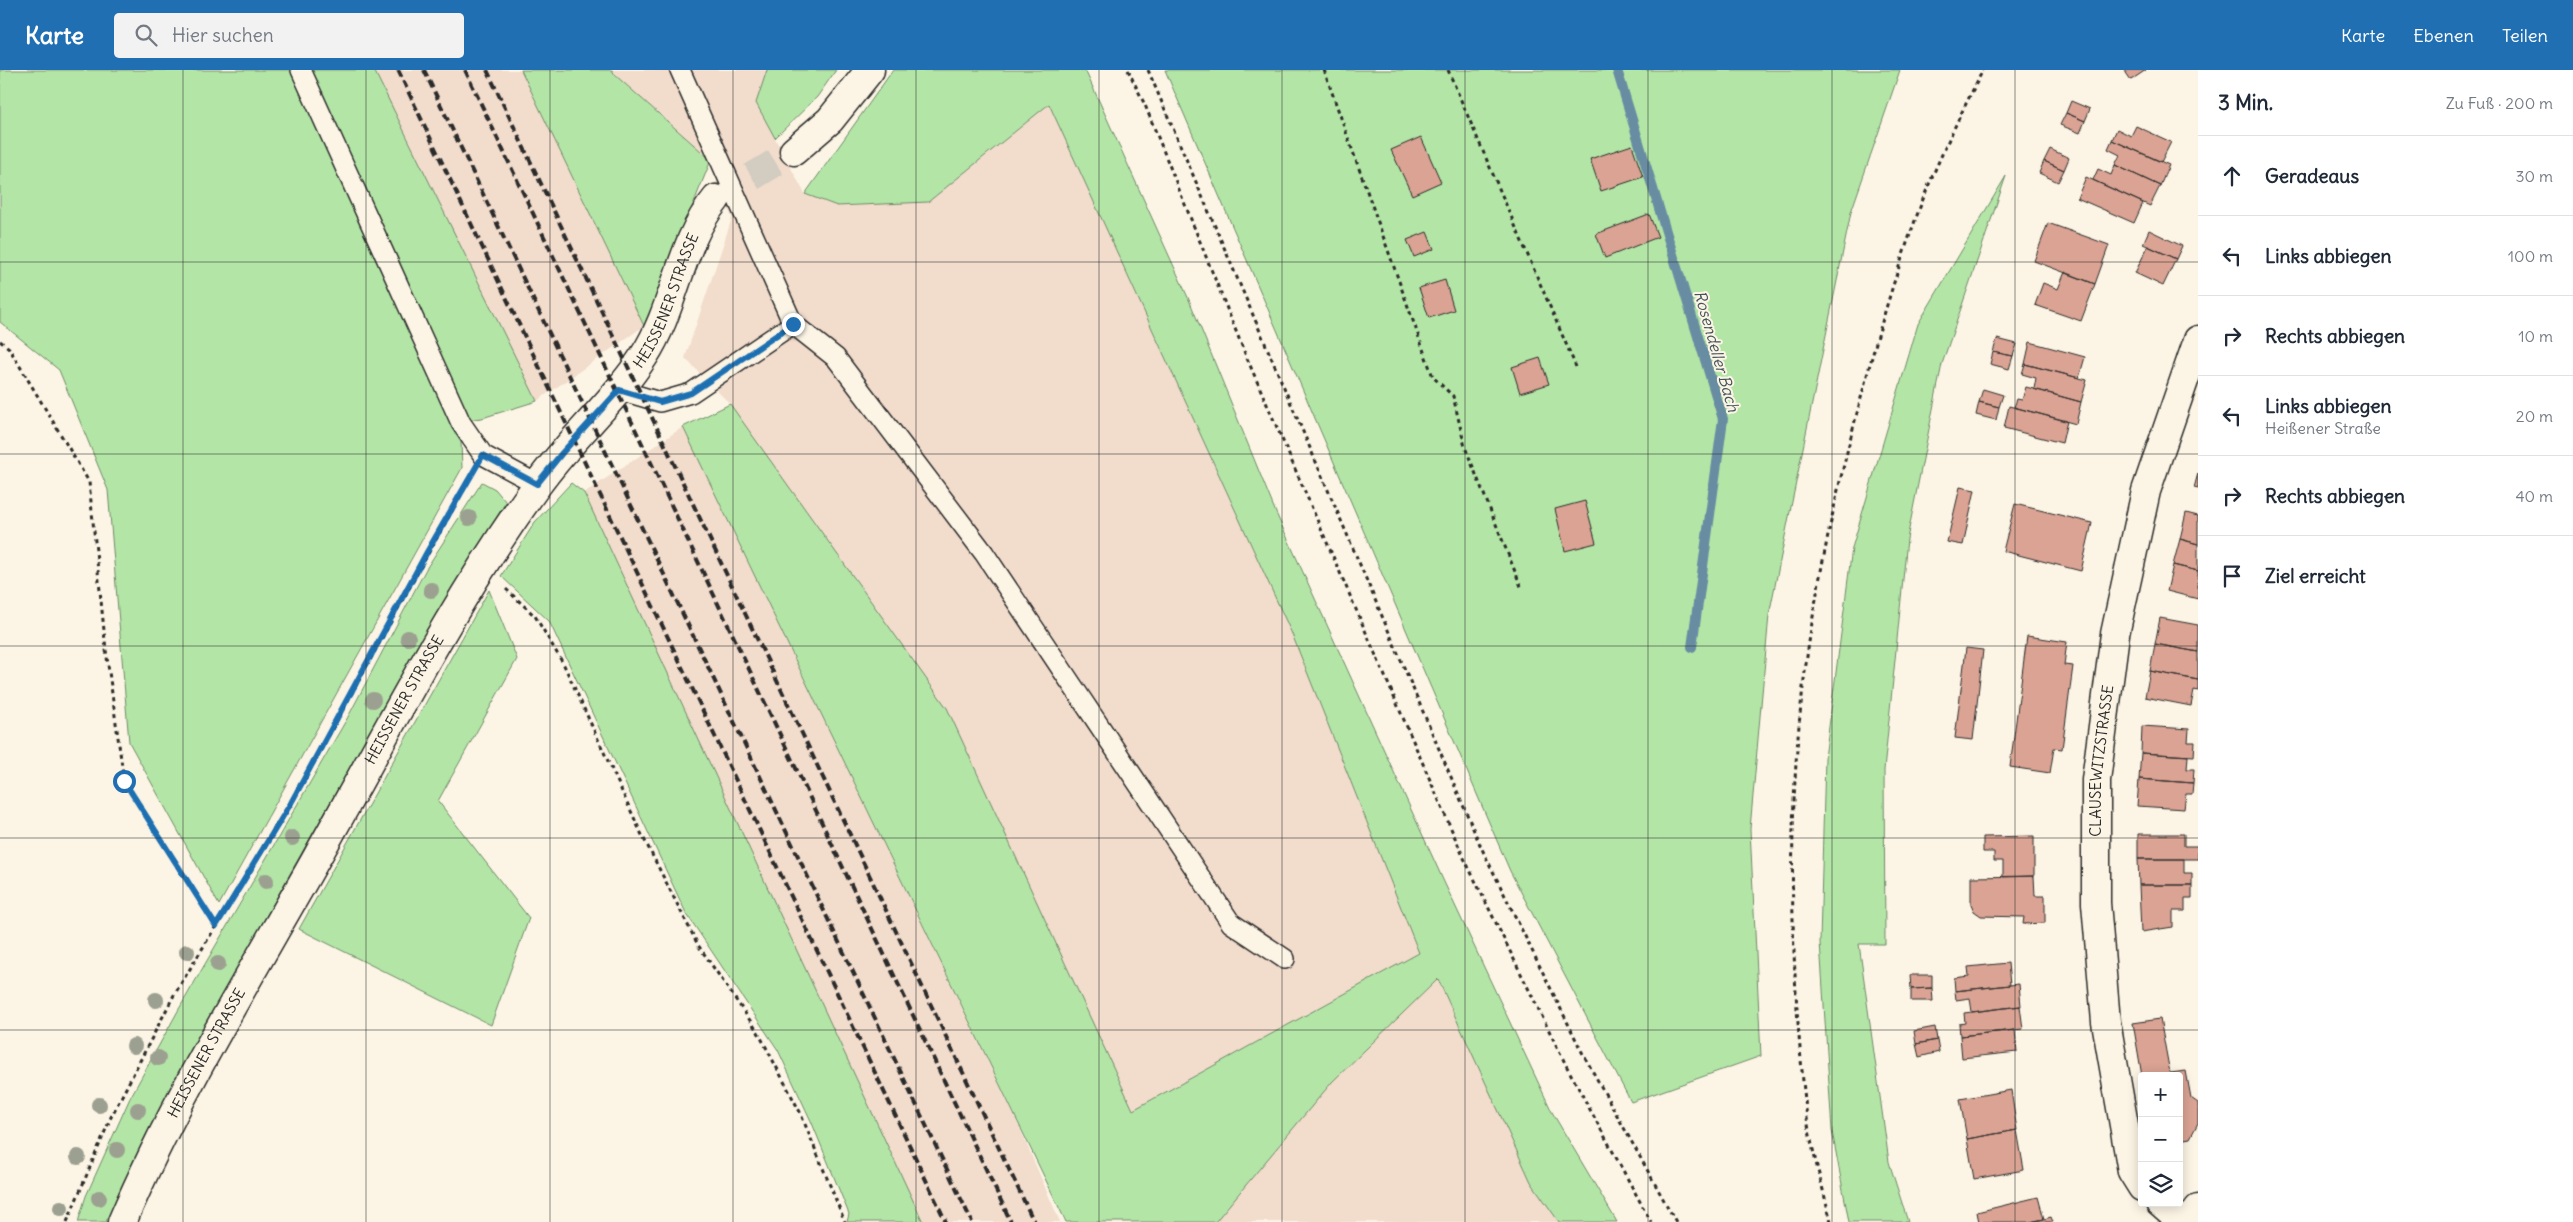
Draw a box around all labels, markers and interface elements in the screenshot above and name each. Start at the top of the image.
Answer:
search box [114,13,464,58]
text: Karte [25,20,84,50]
icon: search [132,21,160,49]
text: Hier suchen [172,23,274,47]
text: Karte [2341,24,2385,47]
text: Ebenen [2413,24,2474,47]
text: Teilen [2502,24,2548,47]
text: 3 Min. [2218,89,2273,116]
text: Zu Fuß · 200 m [2446,93,2553,113]
icon: ahead [2218,162,2246,190]
text: Geradeaus [2265,164,2359,188]
text: 30 m [2516,166,2553,186]
street label: HEISSENER STRASSE [629,230,703,372]
icon: left [2218,242,2246,270]
text: Links abbiegen [2265,244,2392,268]
text: 100 m [2508,246,2553,266]
water label: Rosendeller Bach [1690,288,1744,415]
route end [782,313,805,336]
icon: right [2218,322,2246,350]
text: Rechts abbiegen [2265,324,2405,348]
text: 10 m [2518,326,2553,346]
text: Links abbiegen [2265,394,2392,418]
icon: left [2218,402,2246,430]
text: 20 m [2516,406,2553,426]
text: Heißener Straße [2265,418,2381,438]
icon: right [2218,482,2246,510]
text: Rechts abbiegen [2265,484,2405,508]
text: 40 m [2515,486,2553,506]
icon: arrive [2218,562,2246,590]
text: Ziel erreicht [2265,564,2366,588]
street label: HEISSENER STRASSE [360,631,448,767]
street label: CLAUSEWITZSTRASSE [2086,684,2117,837]
route start [113,770,136,793]
street label: HEISSENER STRASSE [163,984,249,1121]
map controls [2138,1072,2183,1207]
button: + [2138,1072,2183,1117]
button: − [2138,1117,2183,1162]
button: layers [2138,1162,2183,1207]

